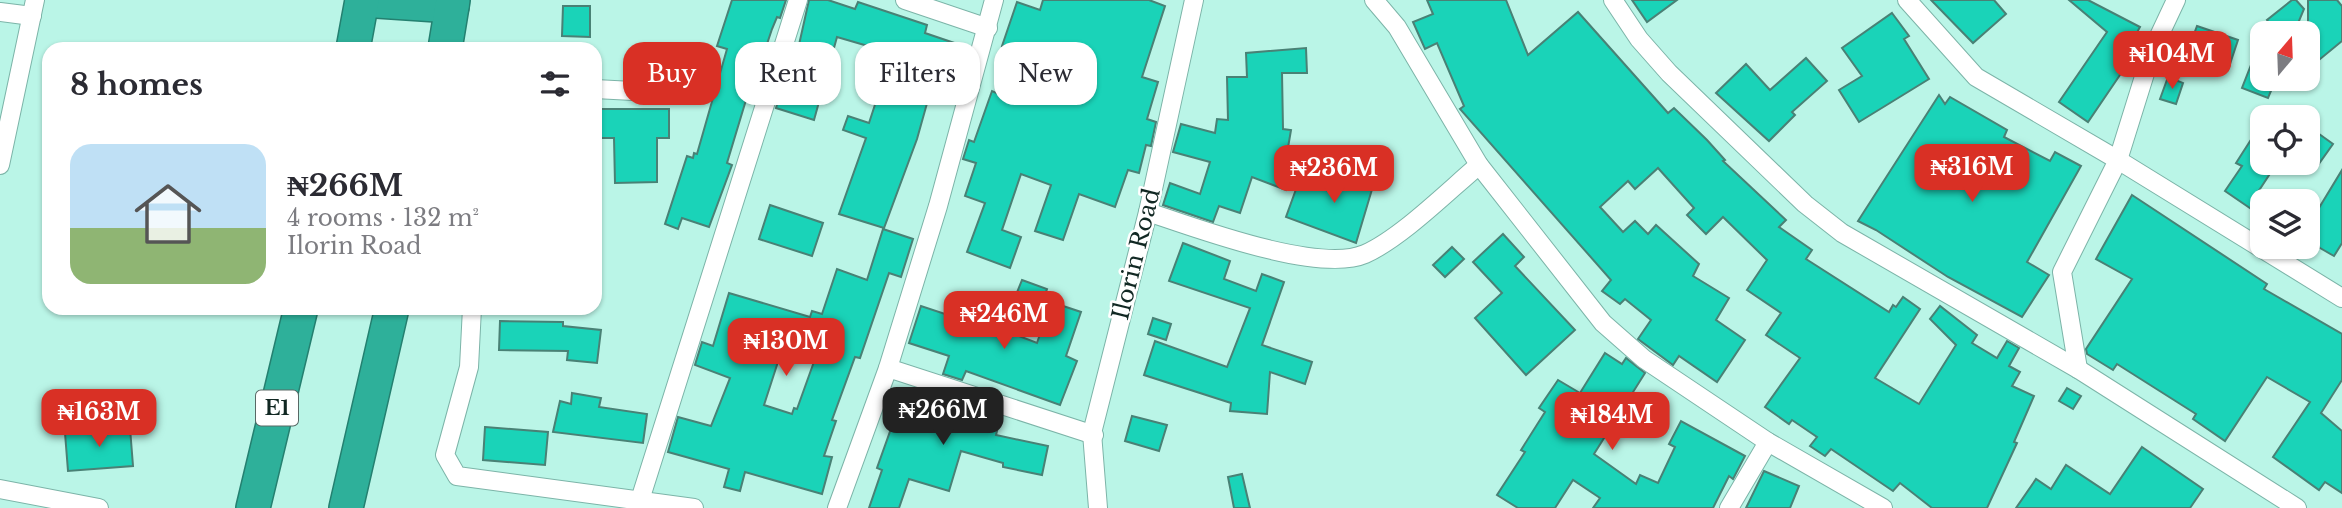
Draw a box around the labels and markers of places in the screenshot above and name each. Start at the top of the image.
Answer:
pin: ₦104M [2123,32,2221,91]
pin: ₦316M [1923,144,2021,204]
pin: ₦236M [1285,146,1383,205]
pin: ₦246M [955,292,1053,351]
pin: ₦130M [737,318,835,378]
pin: ₦266M [894,388,992,447]
pin: ₦163M [50,390,148,449]
pin: ₦184M [1563,392,1661,452]

